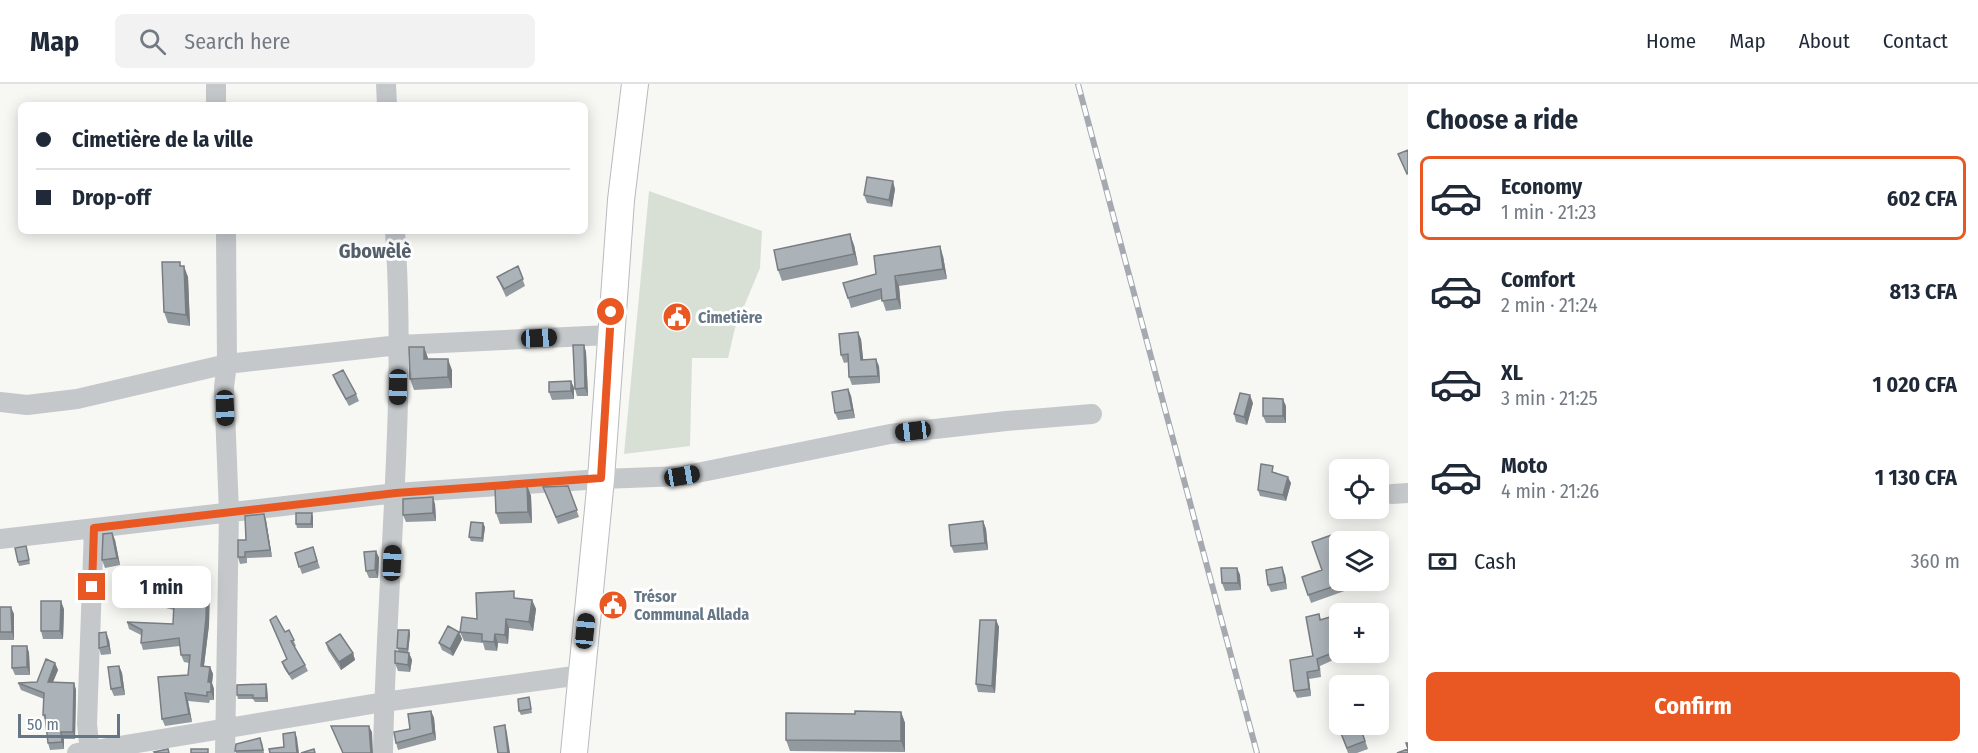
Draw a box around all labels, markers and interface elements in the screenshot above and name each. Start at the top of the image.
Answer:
search box [115,14,535,68]
text: Map [30,25,79,58]
icon: search [136,25,169,58]
text: Search here [184,28,290,55]
text: Home [1646,28,1696,54]
text: Map [1729,28,1766,54]
text: About [1799,28,1850,54]
text: Contact [1883,28,1948,54]
text: Choose a ride [1426,104,1578,136]
text: Cimetière de la ville [72,126,253,153]
icon: car [1429,171,1483,225]
text: Economy [1501,173,1582,200]
text: Drop-off [72,184,151,211]
text: 602 CFA [1887,185,1957,212]
text: 1 min · 21:23 [1501,200,1596,224]
district label: Gbowèlè [339,239,411,263]
icon: car [1429,264,1483,318]
text: Comfort [1501,266,1575,293]
text: 813 CFA [1890,278,1957,305]
text: 2 min · 21:24 [1501,293,1598,317]
route start [597,298,624,325]
public building icon: Cimetière [661,301,693,333]
place label: Cimetière [698,308,762,327]
car [521,328,557,348]
icon: car [1429,357,1483,411]
text: XL [1501,359,1523,386]
car [389,369,407,405]
text: 1 020 CFA [1872,371,1957,398]
text: 3 min · 21:25 [1501,386,1598,410]
car [215,390,235,426]
car [894,420,932,442]
icon: car [1429,450,1483,504]
text: Moto [1501,452,1548,479]
map controls [1329,459,1389,735]
button: locate [1329,459,1389,519]
car [663,464,701,488]
text: 1 130 CFA [1875,464,1957,491]
text: 4 min · 21:26 [1501,479,1599,503]
button: layers [1329,531,1389,591]
car [382,545,402,581]
icon: cash [1426,545,1459,578]
text: Cash [1474,548,1517,575]
text: 360 m [1911,549,1960,573]
callout: 1 min [113,566,212,608]
route end [78,573,105,600]
text: 1 min [140,575,183,599]
place label: Trésor Communal Allada [634,587,749,624]
public building icon: Trésor Communal Allada [597,589,629,621]
button: + [1329,603,1389,663]
car [574,612,596,650]
button: Confirm [1426,672,1960,741]
button: − [1329,675,1389,735]
scale bar [18,711,120,738]
text: 50 m [27,715,59,734]

